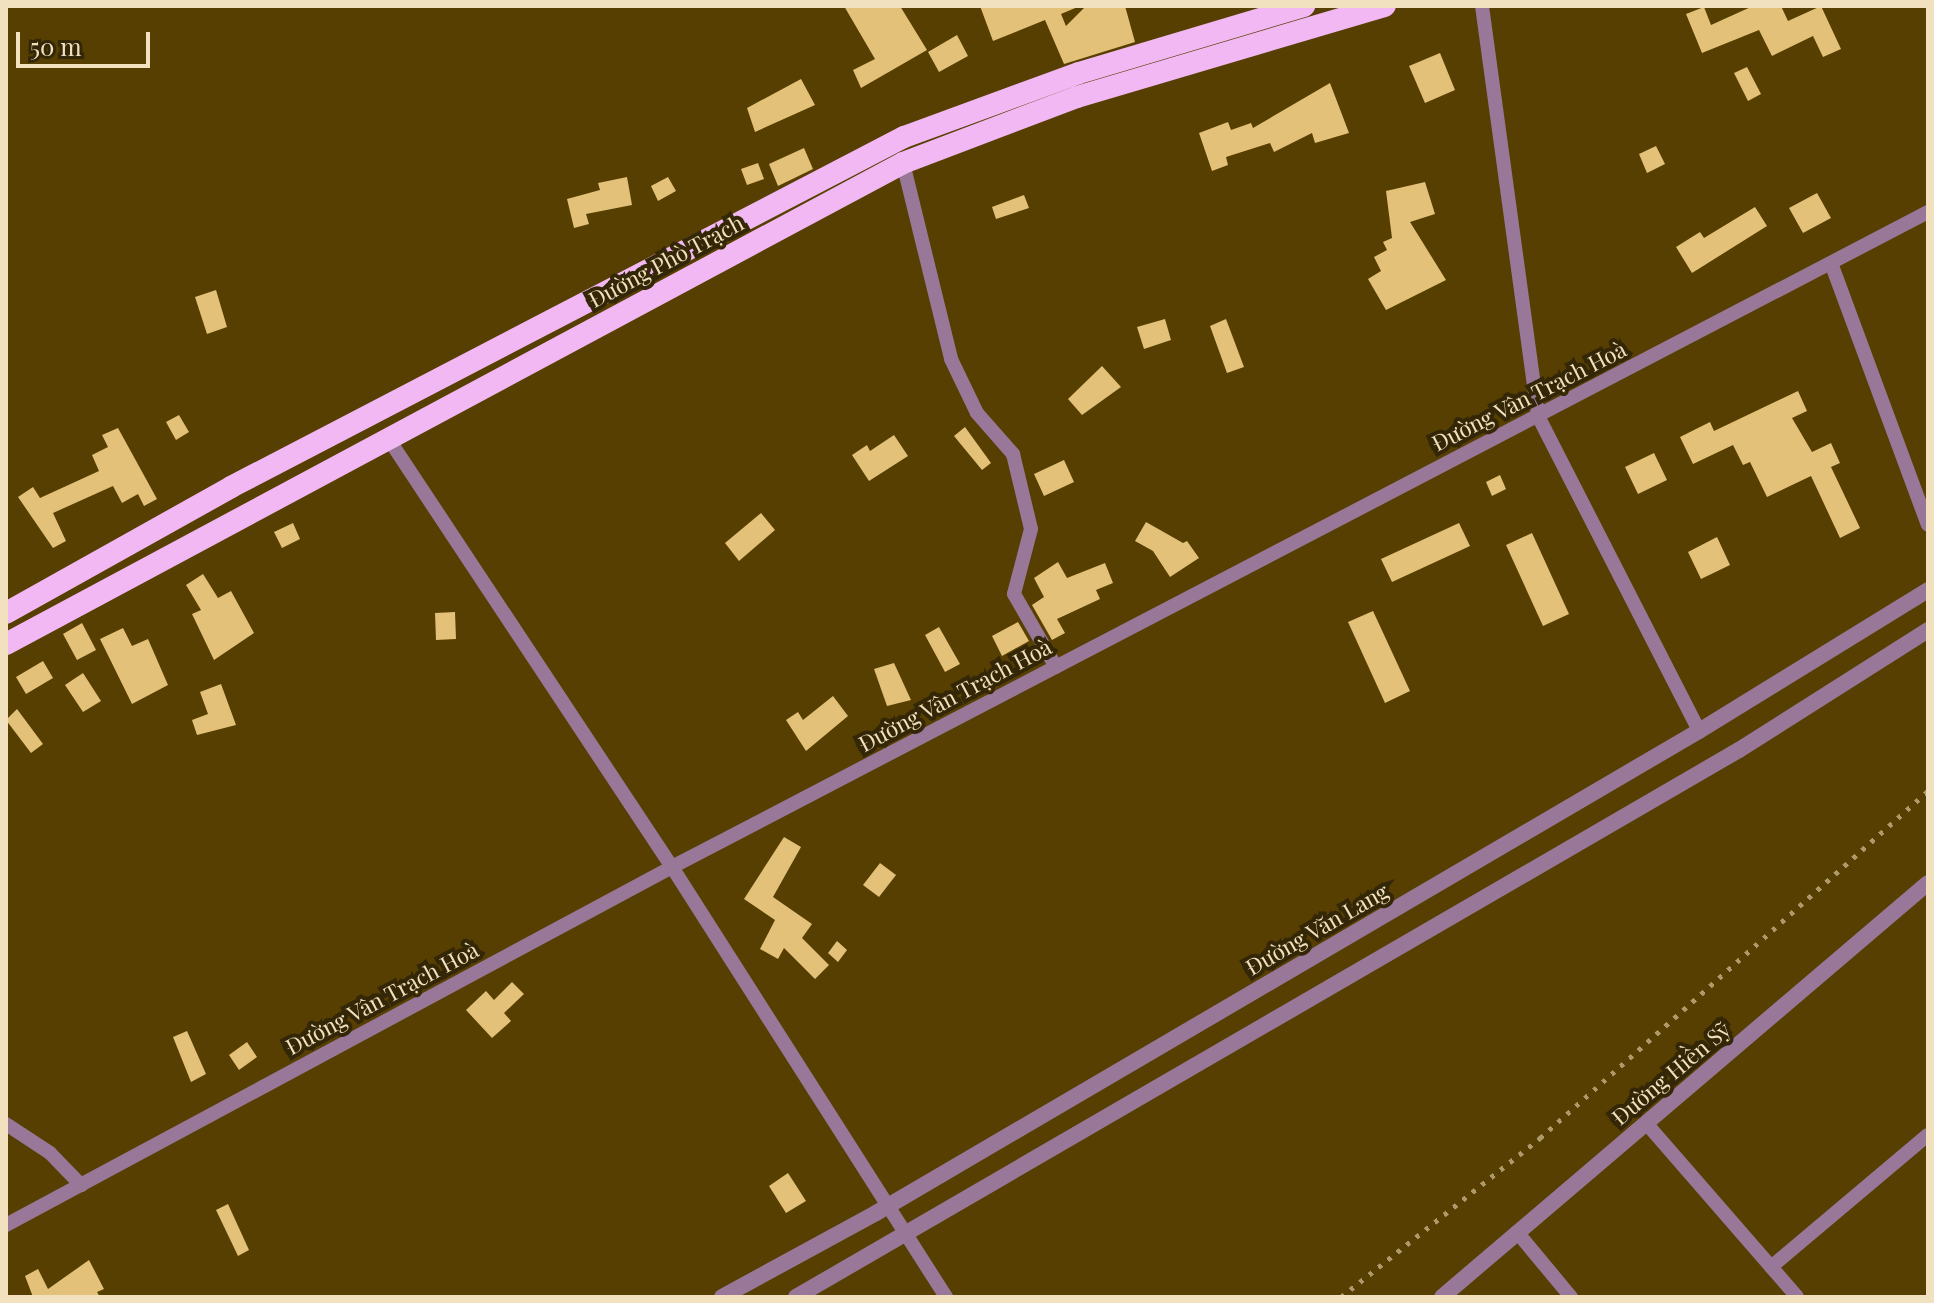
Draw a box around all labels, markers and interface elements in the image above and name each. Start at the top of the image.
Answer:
scale bar [20,16,154,66]
text: 50 m [30,30,82,62]
street label: Đường Phò Trạch [584,209,748,313]
street label: Đường Vân Trạch Hoà [1427,335,1631,457]
street label: Đường Vân Trạch Hoà [854,633,1056,757]
street label: Đường Văn Lang [1241,877,1393,981]
street label: Đường Vân Trạch Hoà [281,936,483,1060]
street label: Đường Hiền Sỹ [1606,1016,1736,1130]

